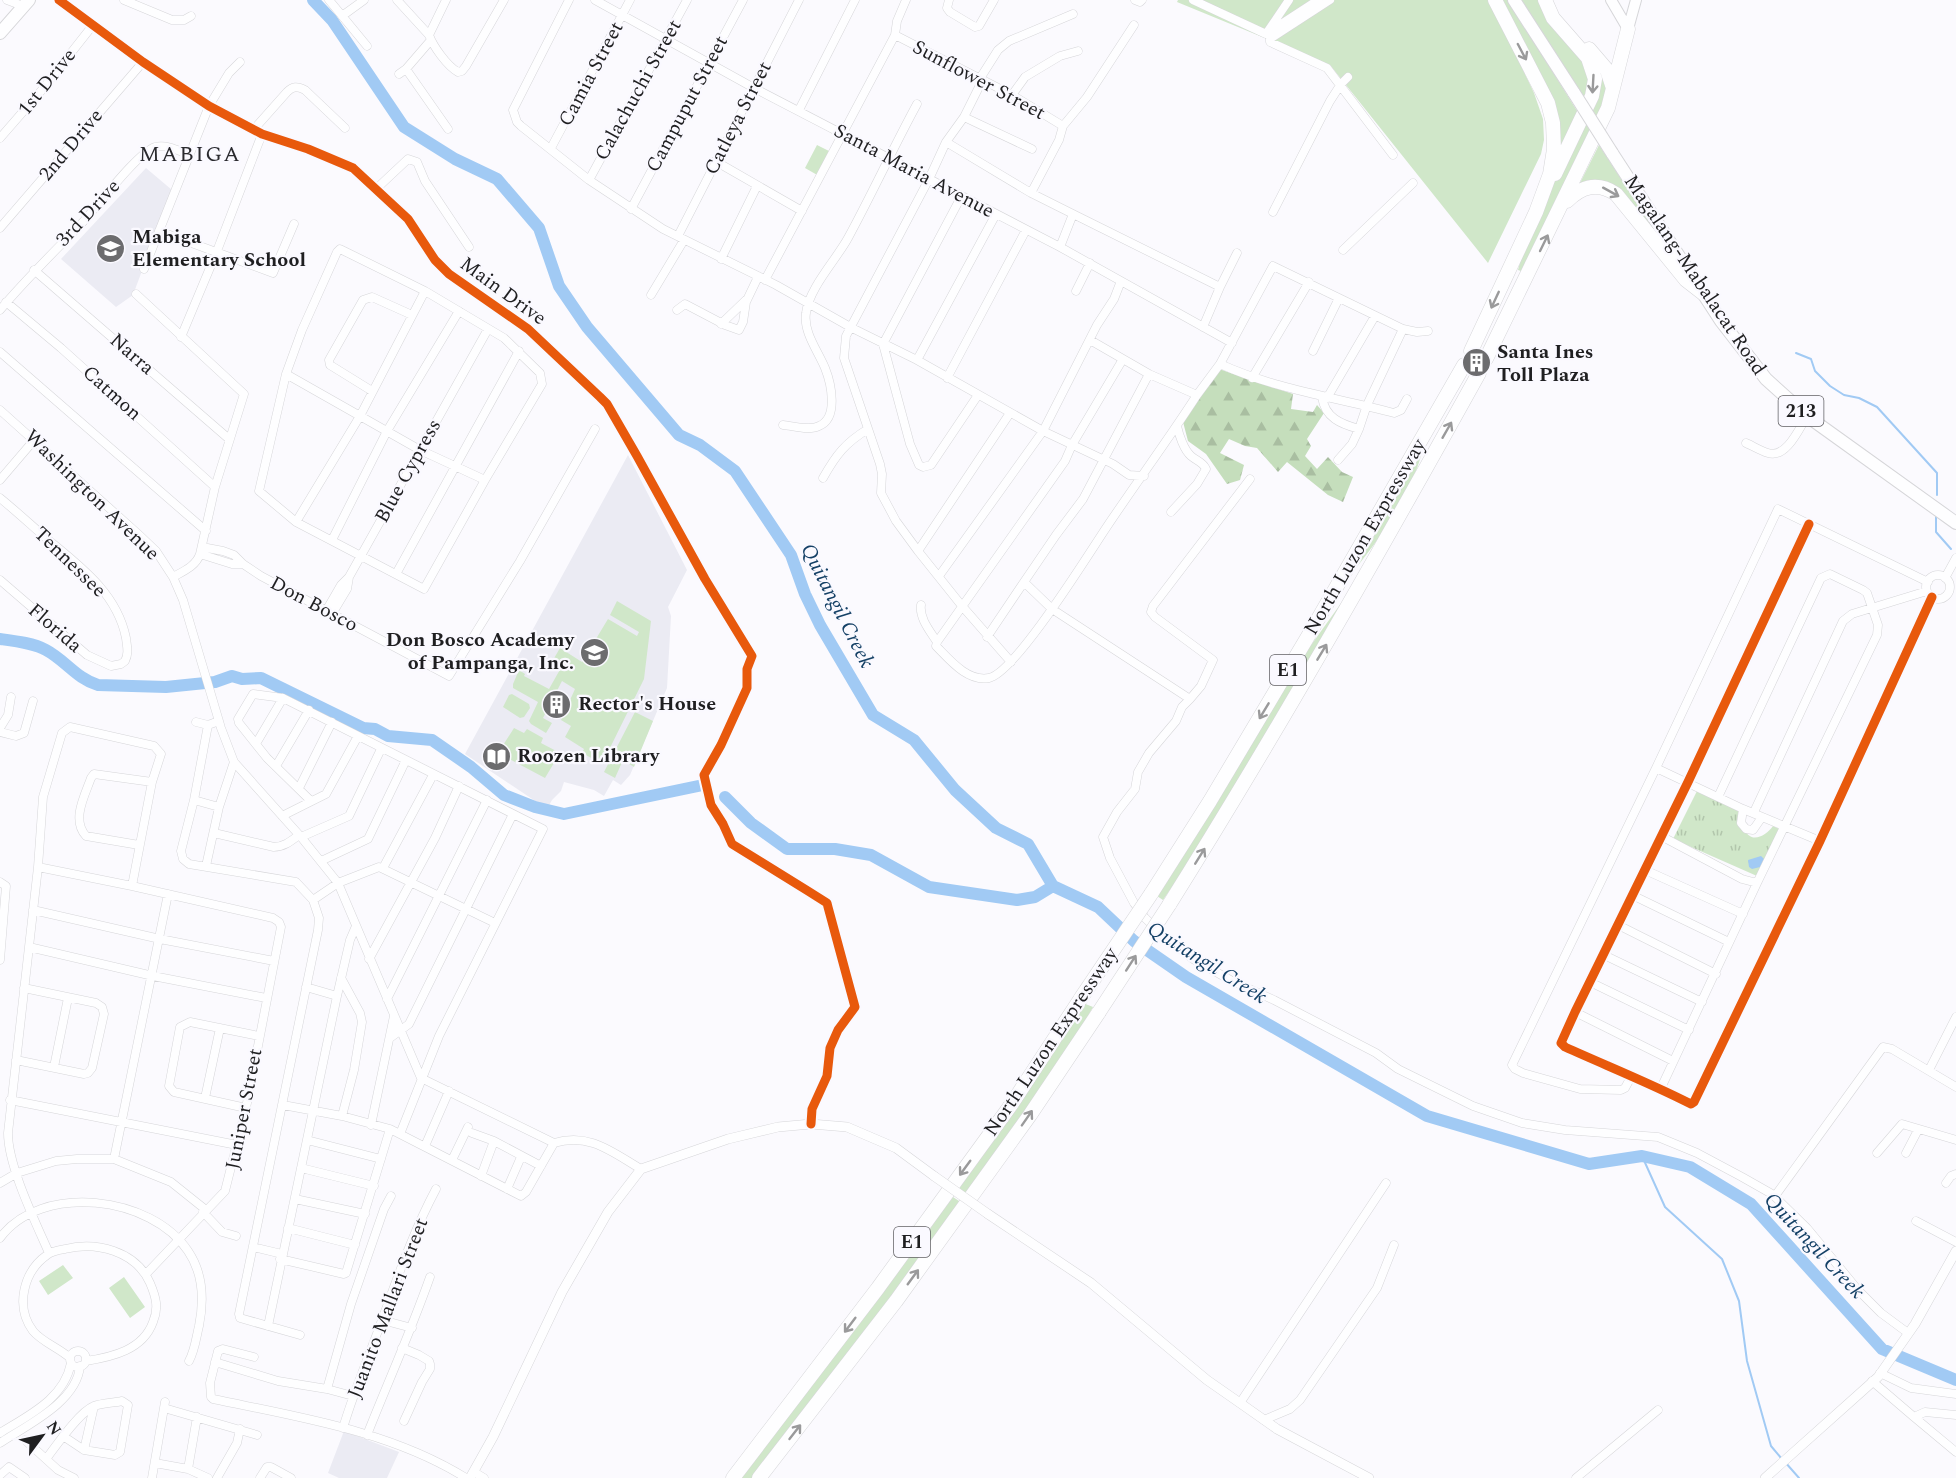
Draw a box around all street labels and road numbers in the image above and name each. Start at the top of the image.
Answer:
street label: Calachuchi Street [587,14,689,166]
street label: Camia Street [551,16,631,132]
street label: Campuput Street [638,30,736,178]
street label: Sunflower Street [907,32,1051,128]
street label: 1st Drive [10,42,84,122]
street label: Catleya Street [697,56,779,180]
street label: 2nd Drive [32,102,110,188]
street label: Santa Maria Avenue [828,116,1000,226]
street label: Magalang-Mabalacat Road [1616,168,1774,382]
street label: 3rd Drive [49,172,127,254]
street label: Main Drive [453,249,553,333]
street label: Narra [103,326,161,382]
street label: Catmon [75,358,149,428]
road number: 213 [1778,396,1824,426]
street label: Blue Cypress [367,413,449,529]
street label: Washington Avenue [17,422,167,568]
street label: North Luzon Expressway [1296,432,1434,641]
street label: Tennessee [27,519,113,605]
street label: Don Bosco [265,568,363,640]
street label: Florida [21,596,89,660]
road number: E1 [1270,655,1306,685]
street label: North Luzon Expressway [976,940,1126,1143]
street label: Juniper Street [218,1046,270,1172]
street label: Juanito Mallari Street [340,1213,436,1403]
road number: E1 [894,1227,930,1257]

